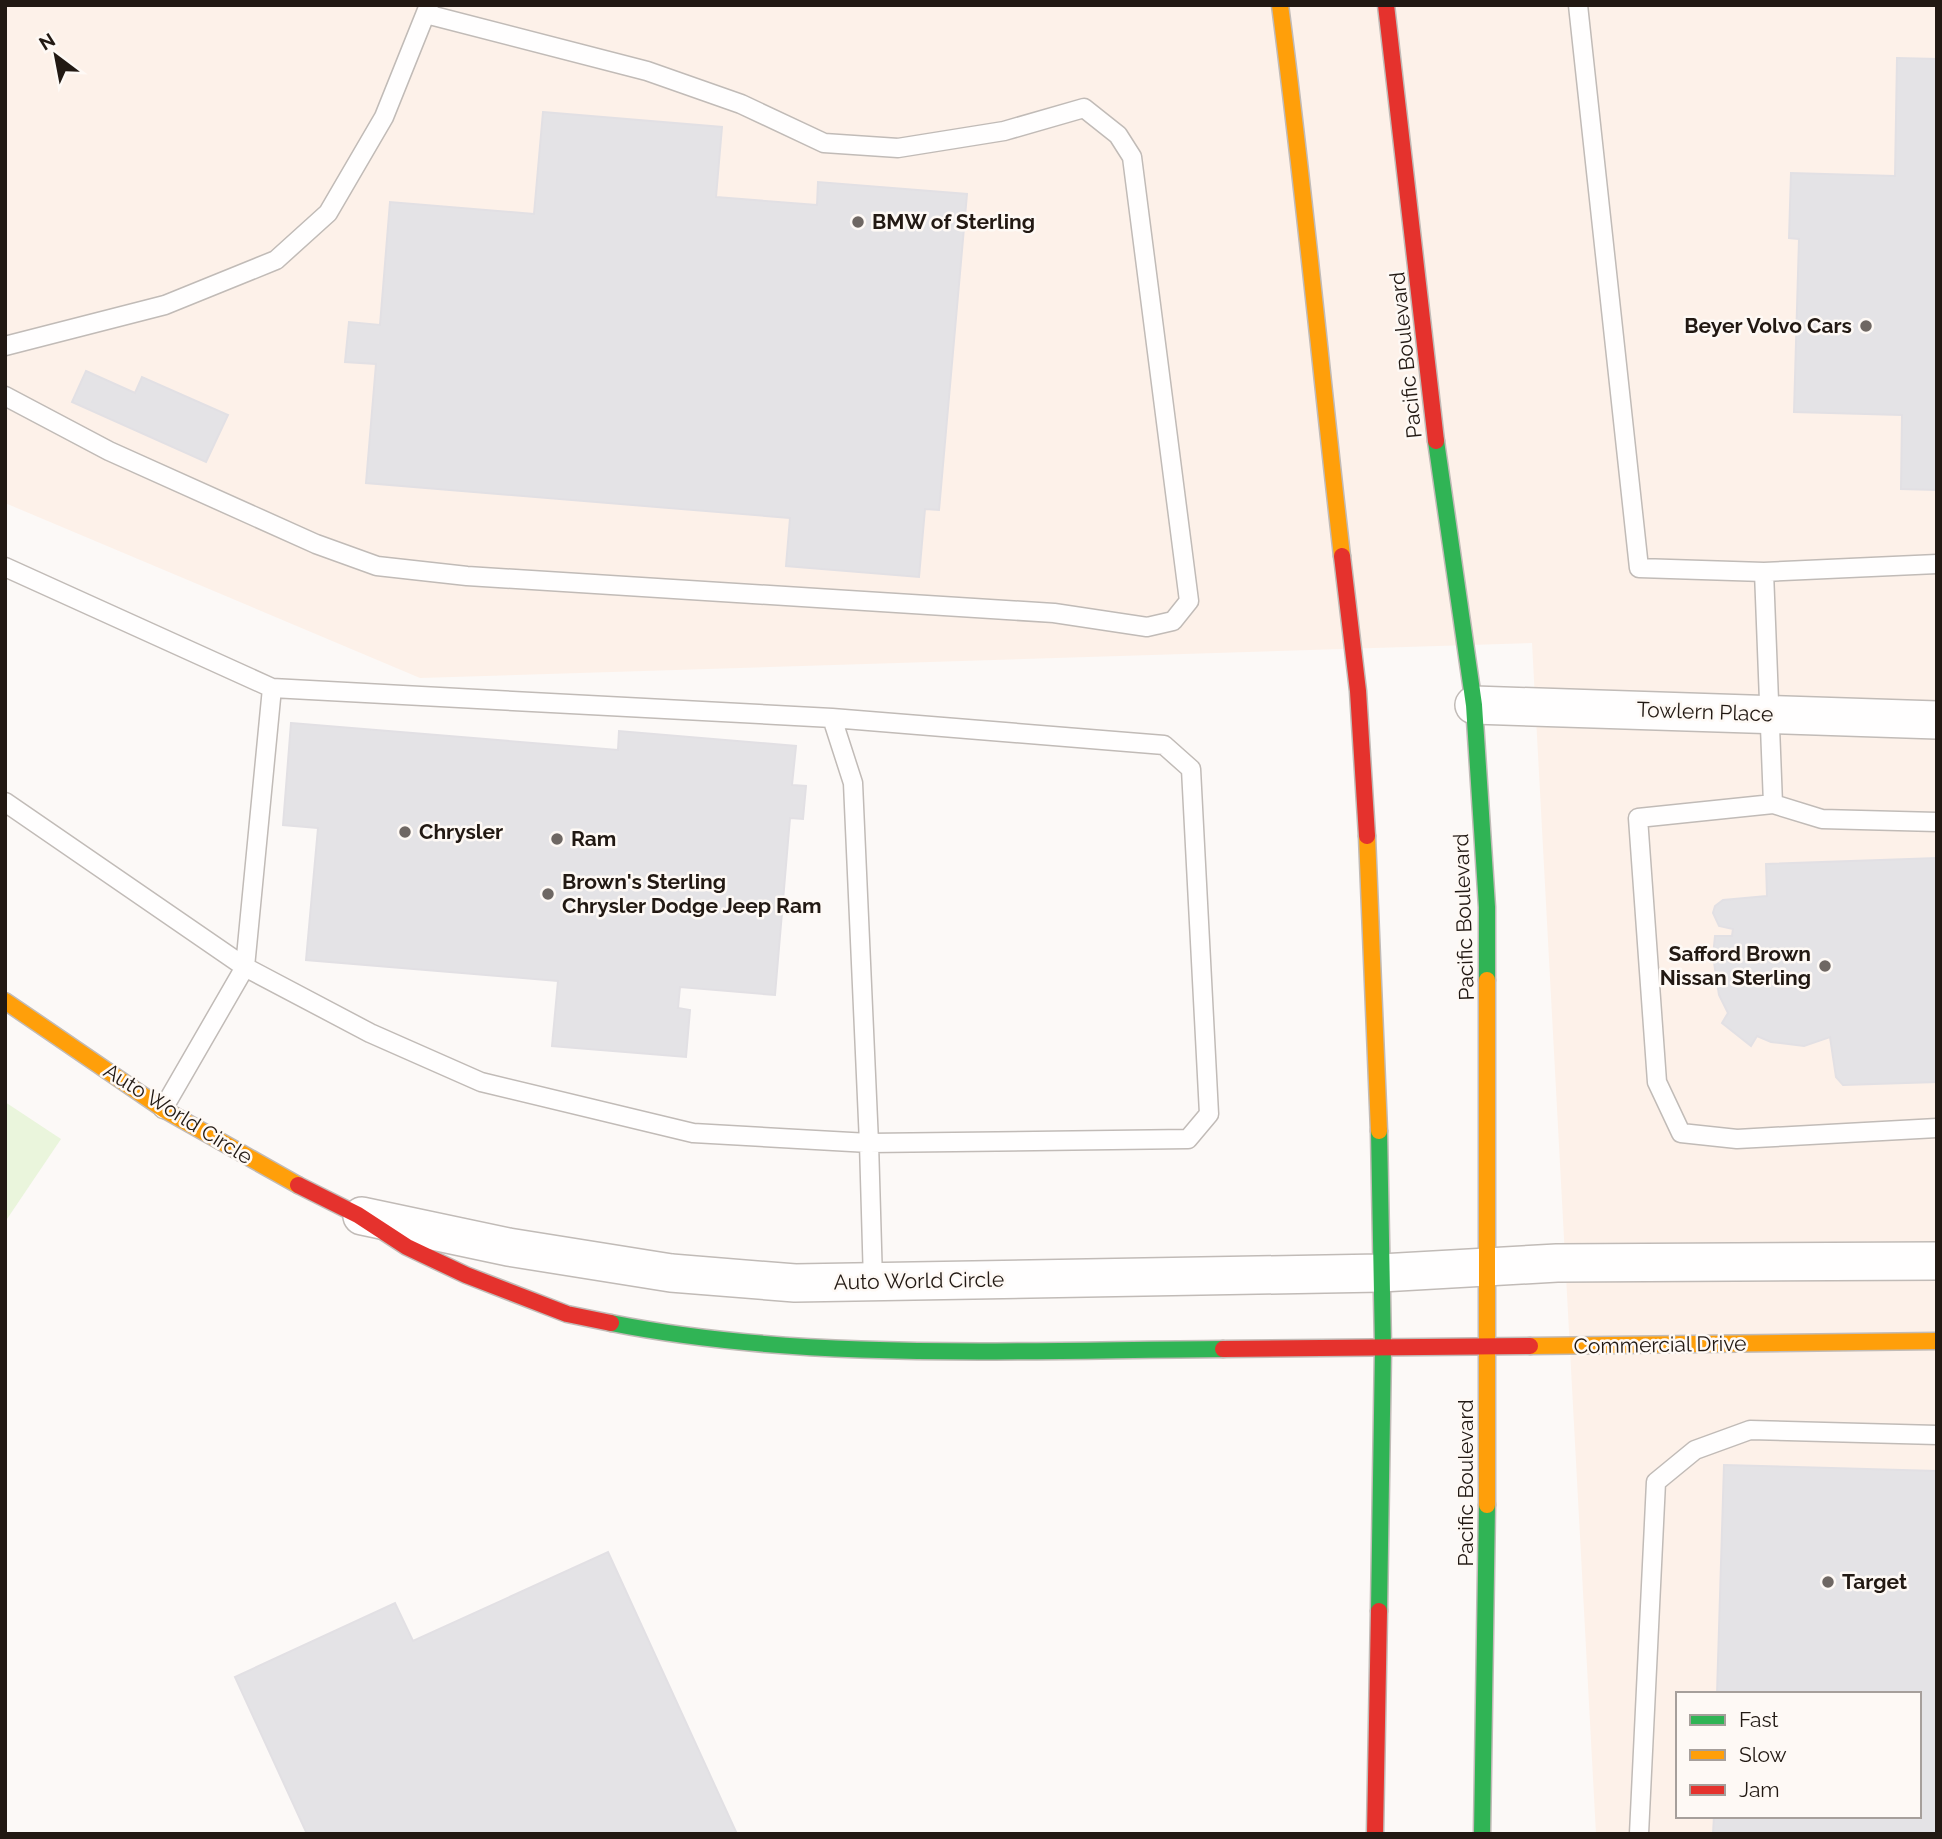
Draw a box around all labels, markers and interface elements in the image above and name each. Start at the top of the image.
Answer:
north arrow [21,21,91,91]
text: N [35,28,59,55]
place label: BMW of Sterling [872,209,1035,234]
marker: BMW of Sterling [850,214,866,230]
street label: Pacific Boulevard [1384,271,1427,439]
place label: Beyer Volvo Cars [1684,313,1852,338]
marker: Beyer Volvo Cars [1858,318,1874,334]
street label: Towlern Place [1636,697,1774,726]
place label: Chrysler [419,819,503,844]
marker: Chrysler [397,824,413,840]
place label: Ram [571,826,616,851]
marker: Ram [549,831,565,847]
street label: Pacific Boulevard [1448,833,1479,1001]
place label: Brown's Sterling Chrysler Dodge Jeep Ram [562,869,822,918]
marker: Brown's Sterling Chrysler Dodge Jeep Ram [540,886,556,902]
place label: Safford Brown Nissan Sterling [1660,941,1811,990]
marker: Safford Brown Nissan Sterling [1817,958,1833,974]
street label: Auto World Circle [99,1058,257,1169]
street label: Auto World Circle [834,1267,1004,1294]
street label: Commercial Drive [1573,1330,1747,1359]
street label: Pacific Boulevard [1453,1399,1478,1567]
place label: Target [1842,1569,1907,1594]
marker: Target [1820,1574,1836,1590]
legend [1676,1692,1921,1818]
text: Fast [1739,1707,1779,1732]
text: Slow [1739,1742,1787,1767]
text: Jam [1739,1777,1780,1802]

